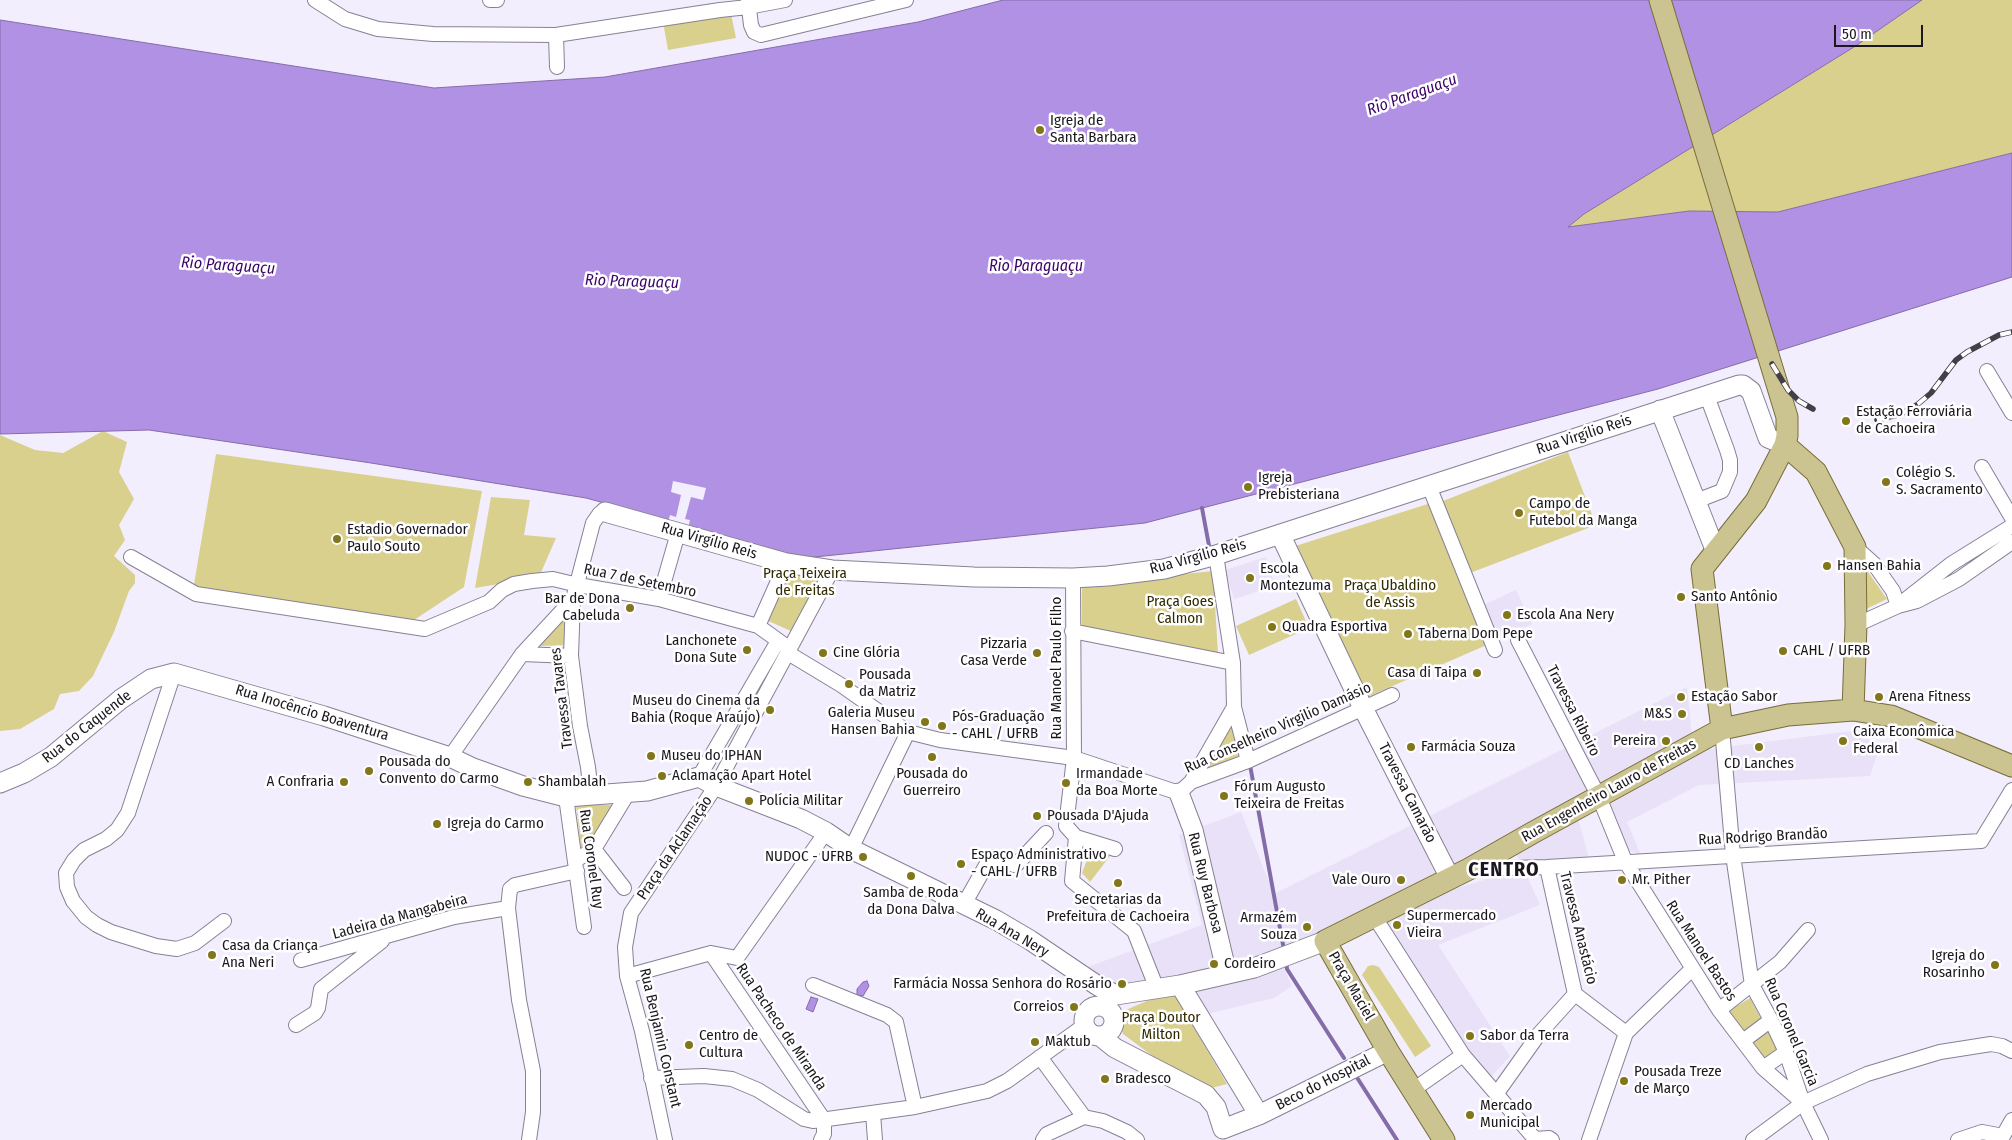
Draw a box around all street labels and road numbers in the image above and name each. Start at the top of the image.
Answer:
street label: Rua Virgílio Reis [1534,411,1634,459]
street label: Rua Virgílio Reis [659,519,759,563]
street label: Rua Virgílio Reis [1148,535,1248,579]
street label: Rua 7 de Setembro [582,560,698,602]
street label: Rua Manoel Paulo Filho [1048,597,1066,739]
street label: Travessa Tavares [547,646,577,750]
street label: Travessa Ribeiro [1542,663,1604,759]
street label: Rua Conselheiro Virgilio Damásio [1182,679,1374,777]
street label: Rua Inocêncio Boaventura [233,681,391,745]
street label: Rua do Caquende [39,687,135,767]
street label: Rua Engenheiro Lauro de Freitas [1519,735,1699,847]
street label: Travessa Camarão [1374,740,1440,846]
street label: Praça da Aclamação [634,793,716,903]
street label: Rua Coronel Ruy [575,808,607,910]
street label: Rua Rodrigo Brandão [1698,825,1828,849]
street label: Rua Ruy Barbosa [1184,831,1226,935]
street label: Travessa Anastácio [1555,870,1601,986]
street label: Ladeira da Mangabeira [331,890,469,944]
street label: Rua Manoel Bastos [1662,897,1740,1005]
street label: Rua Ana Nery [972,905,1052,961]
street label: Praça Maciel [1324,948,1378,1024]
street label: Rua Pacheco de Miranda [732,960,830,1094]
street label: Rua Benjamin Constant [635,966,685,1110]
street label: Rua Coronel Garcia [1760,975,1822,1089]
street label: Beco do Hospital [1273,1051,1373,1115]

